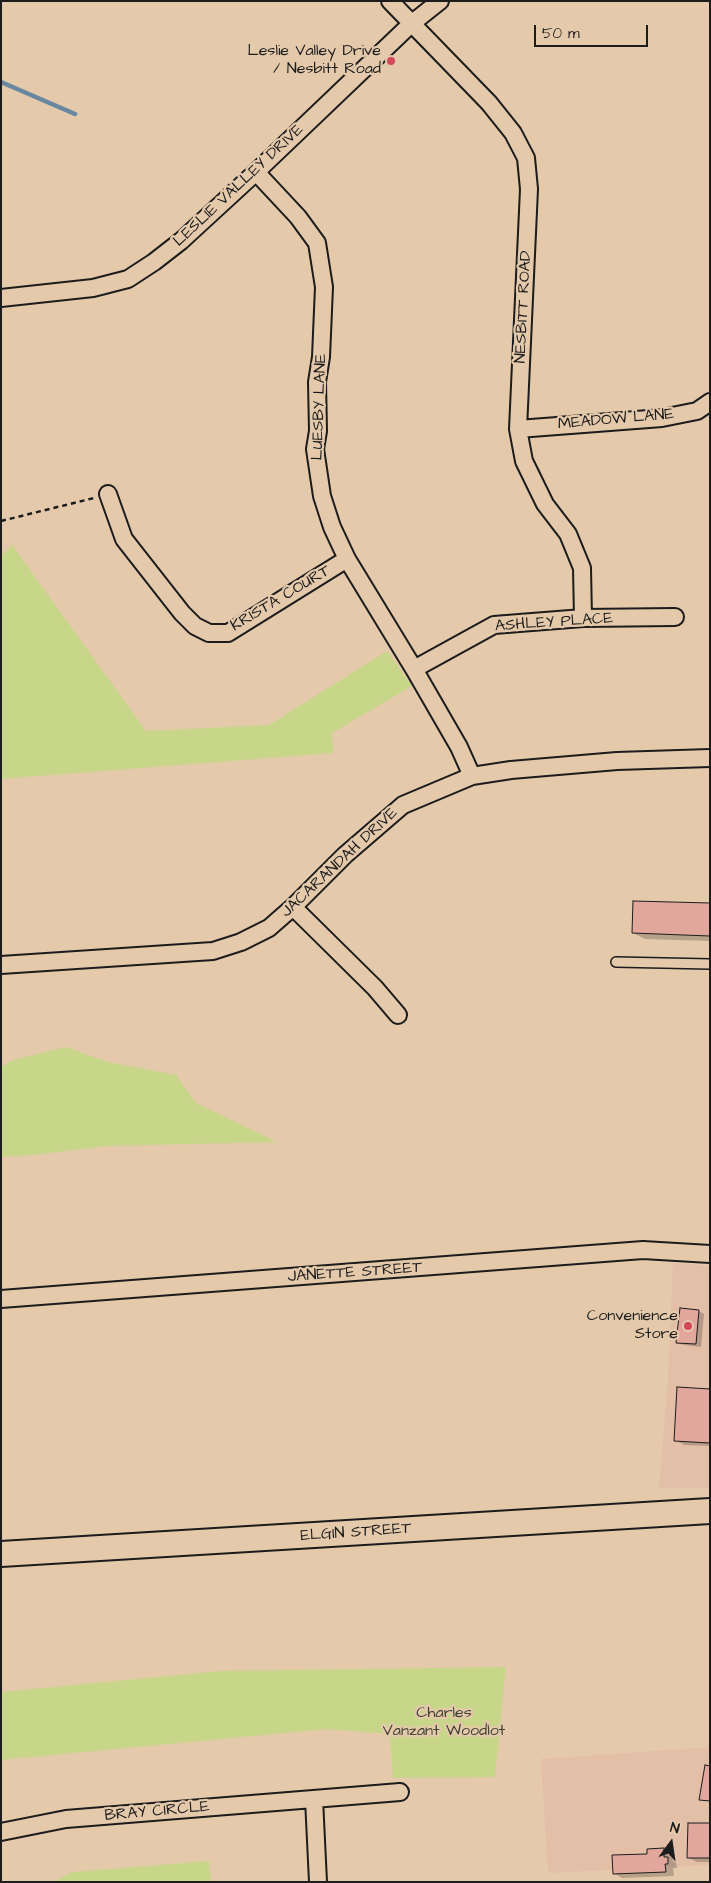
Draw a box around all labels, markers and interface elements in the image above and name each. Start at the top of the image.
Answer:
scale bar [536,15,650,47]
text: 50 m [542,23,580,44]
place label: Leslie Valley Drive / Nesbitt Road [248,42,381,80]
marker: Leslie Valley Drive / Nesbitt Road [385,55,397,67]
street label: LESLIE VALLEY DRIVE [170,121,308,251]
street label: NESBITT ROAD [511,250,537,364]
street label: LUESBY LANE [309,353,331,461]
street label: MEADOW LANE [557,405,675,435]
street label: KRISTA COURT [228,562,334,636]
street label: ASHLEY PLACE [494,609,614,637]
street label: JACARANDAH DRIVE [278,804,402,922]
street label: JANETTE STREET [287,1259,423,1287]
place label: Convenience Store [587,1307,678,1345]
marker: Convenience Store [682,1320,694,1332]
street label: ELGIN STREET [300,1520,412,1546]
park label: Charles Vanzant Woodlot [383,1704,505,1742]
street label: BRAY CIRCLE [104,1798,210,1826]
north arrow [646,1818,696,1868]
text: N [668,1818,681,1839]

